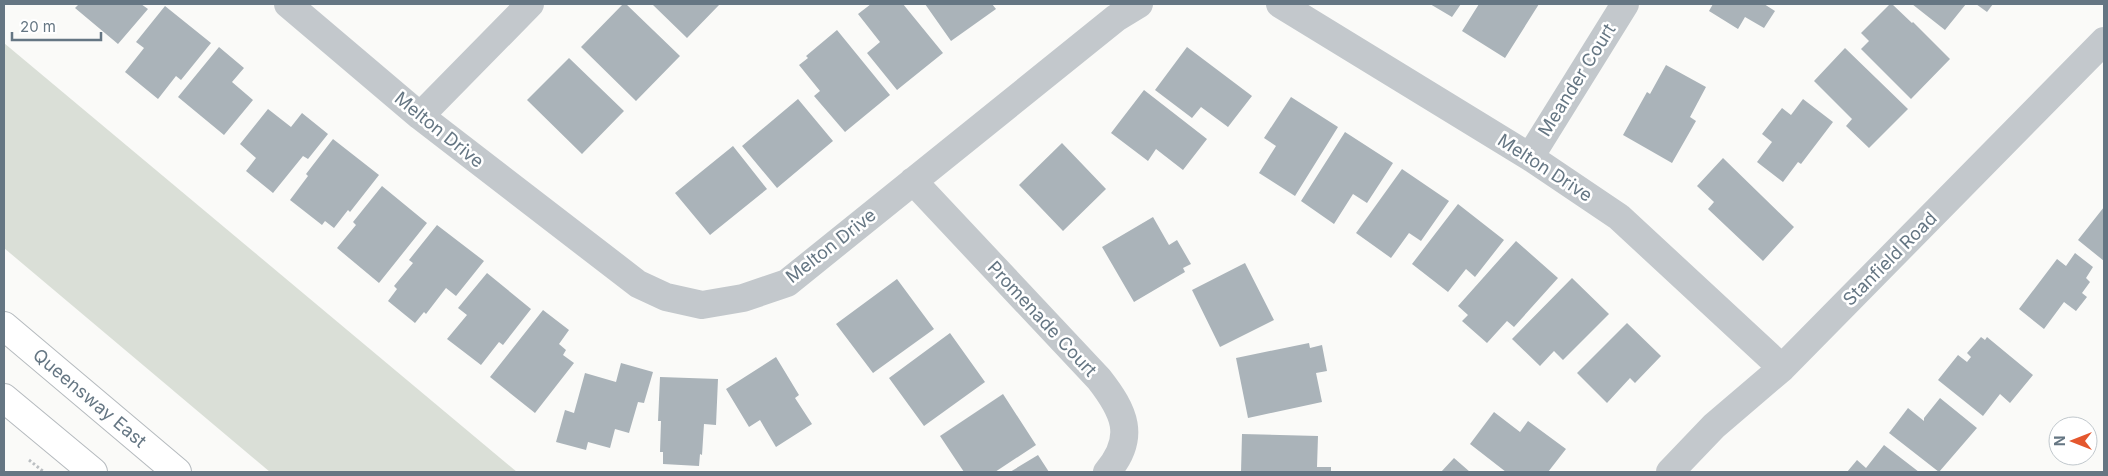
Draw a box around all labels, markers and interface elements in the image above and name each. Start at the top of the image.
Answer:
scale bar [12,10,101,42]
text: 20 m [20,17,56,36]
street label: Meander Court [1534,20,1620,140]
street label: Melton Drive [391,87,488,172]
street label: Melton Drive [1494,129,1596,206]
street label: Melton Drive [782,204,880,287]
street label: Stanfield Road [1839,208,1941,310]
street label: Promenade Court [984,257,1101,381]
street label: Queensway East [29,344,151,452]
north arrow [2048,416,2098,466]
text: N [2051,436,2068,446]

